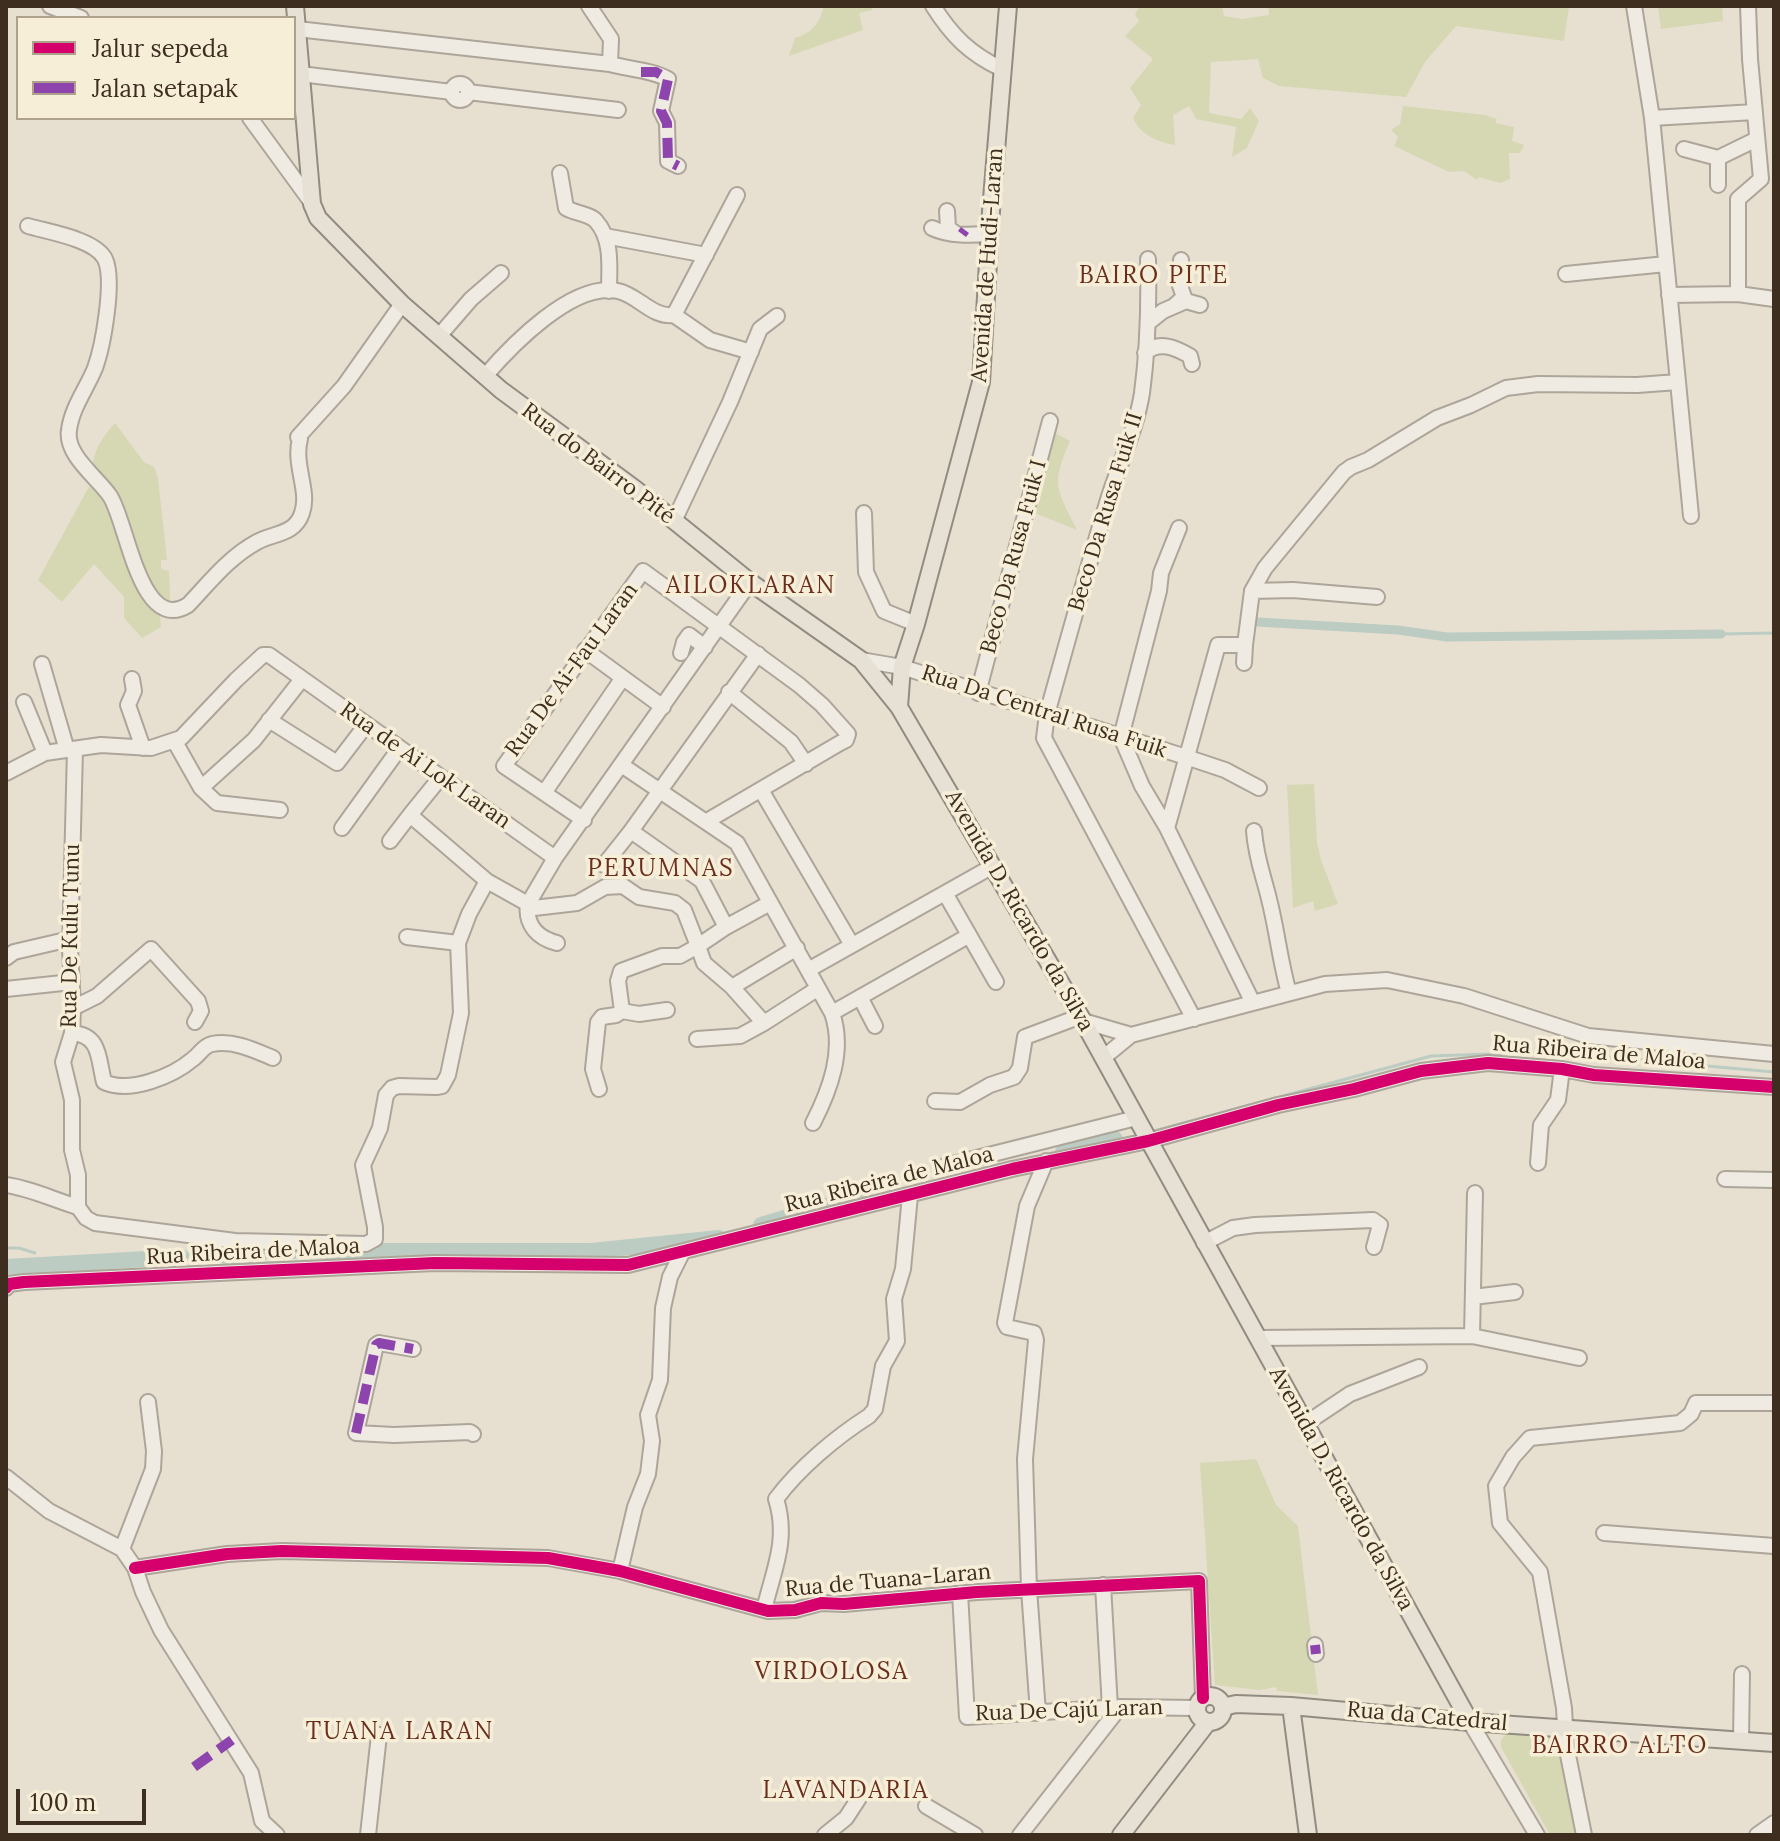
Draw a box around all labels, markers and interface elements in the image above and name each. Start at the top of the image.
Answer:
legend [16,16,296,120]
text: Jalur sepeda [92,33,229,64]
text: Jalan setapak [92,73,238,104]
street label: Avenida de Hudi-Laran [967,147,1009,383]
district label: BAIRO PITE [1079,262,1229,290]
street label: Rua do Bairro Pité [516,398,680,530]
street label: Beco Da Rusa Fuik II [1063,409,1149,615]
street label: Beco Da Rusa Fuik I [975,457,1053,657]
district label: AILOKLARAN [666,572,836,600]
street label: Rua De Ai-Fau Laran [500,578,644,762]
street label: Rua Da Central Rusa Fuik [918,660,1170,764]
street label: Rua de Ai Lok Laran [334,697,516,835]
street label: Avenida D. Ricardo da Silva [939,786,1099,1036]
street label: Rua De Kulu Tunu [56,844,86,1028]
district label: PERUMNAS [587,855,735,883]
street label: Rua Ribeira de Maloa [1491,1031,1707,1075]
street label: Rua Ribeira de Maloa [782,1141,996,1219]
street label: Rua Ribeira de Maloa [145,1233,361,1271]
street label: Avenida D. Ricardo da Silva [1263,1363,1419,1615]
street label: Rua de Tuana-Laran [784,1559,992,1603]
district label: VIRDOLOSA [755,1658,909,1686]
street label: Rua De Cajú Laran [974,1695,1164,1727]
street label: Rua da Catedral [1346,1697,1508,1737]
district label: TUANA LARAN [306,1718,494,1746]
district label: BAIRRO ALTO [1532,1732,1708,1760]
scale bar [20,1773,150,1823]
district label: LAVANDARIA [763,1777,929,1805]
text: 100 m [30,1787,96,1818]

